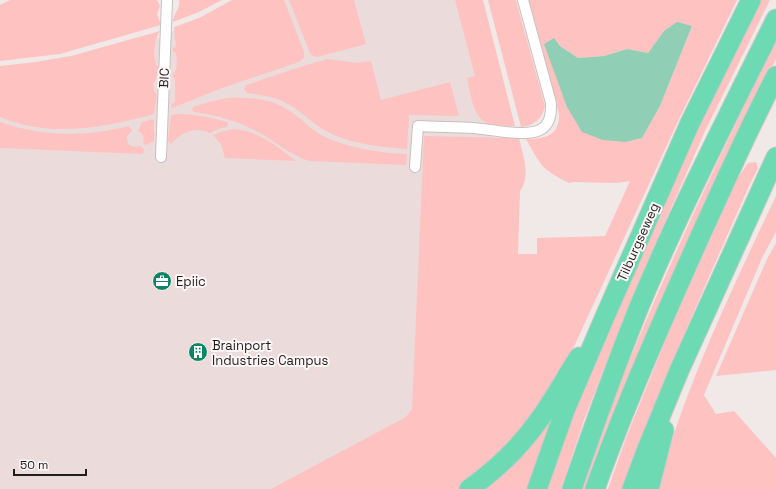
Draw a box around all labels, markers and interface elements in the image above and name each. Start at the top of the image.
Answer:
street label: BIC [155,68,173,88]
street label: Tilburgseweg [613,200,663,284]
office icon: Epiic [151,270,173,292]
place label: Epiic [176,273,206,290]
place label: Brainport Industries Campus [212,337,328,369]
building icon: Brainport Industries Campus [187,341,209,363]
scale bar [14,451,86,477]
text: 50 m [20,457,48,473]

